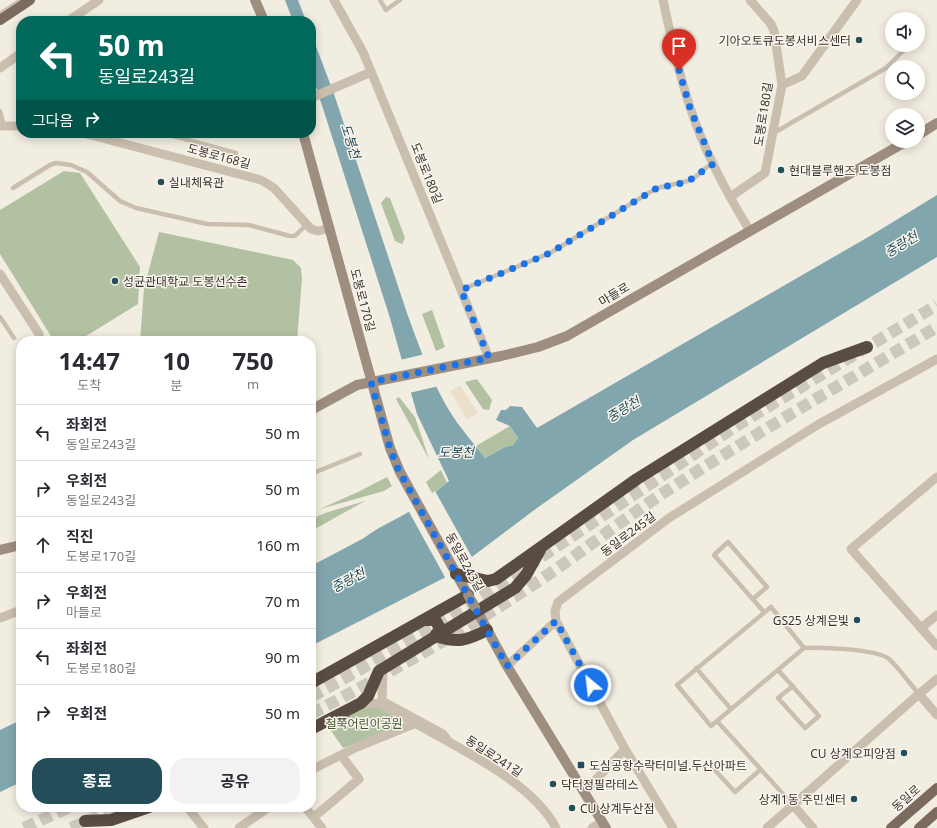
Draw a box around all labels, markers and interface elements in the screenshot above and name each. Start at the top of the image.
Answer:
map controls [885,12,925,148]
button: sound [885,12,925,52]
text: 50 m [98,26,165,64]
pin [662,29,696,70]
icon: left [32,32,84,84]
place label: 기아오토큐도봉서비스센터 [719,32,851,49]
icon: arrive [668,35,690,57]
marker: 기아오토큐도봉서비스센터 [854,35,864,45]
button: search [885,60,925,100]
text: 동일로243길 [98,64,195,88]
street label: 도봉로180길 [750,81,776,147]
icon: right [81,108,103,130]
button: layers [885,108,925,148]
text: 그다음 [32,110,73,130]
water label: 도봉천 [337,121,365,162]
street label: 도봉로168길 [186,139,252,173]
street label: 도봉로180길 [407,140,447,206]
place label: 현대블루핸즈 도봉점 [789,162,891,179]
marker: 현대블루핸즈 도봉점 [776,165,786,175]
place label: 실내체육관 [169,174,224,191]
marker: 실내체육관 [156,177,166,187]
water label: 중랑천 [881,227,922,261]
street label: 도봉로170길 [346,267,380,333]
place label: 성균관대학교 도봉선수촌 [123,273,248,290]
marker: 성균관대학교 도봉선수촌 [110,276,120,286]
street label: 마들로 [595,278,633,310]
text: 14:47 [58,344,120,377]
text: 10 [163,344,190,377]
text: 750 [232,344,274,377]
text: m [247,375,259,393]
text: 도착 [77,376,101,394]
text: 분 [170,376,182,394]
water label: 중랑천 [603,392,644,426]
text: 좌회전 [66,414,107,434]
icon: left [32,422,54,444]
text: 50 m [265,423,300,443]
text: 동일로243길 [66,435,136,453]
water label: 도봉천 [438,443,475,461]
text: 우회전 [66,470,107,490]
icon: right [32,478,54,500]
text: 50 m [265,479,300,499]
text: 동일로243길 [66,491,136,509]
street label: 동일로245길 [597,508,659,560]
text: 직진 [66,526,94,546]
street label: 동일로243길 [442,530,488,594]
icon: ahead [32,534,54,556]
text: 160 m [256,535,300,555]
text: 도봉로170길 [66,547,136,565]
water label: 중랑천 [328,563,369,596]
text: 우회전 [66,582,107,602]
icon: right [32,590,54,612]
text: 70 m [265,591,300,611]
text: 마들로 [66,603,102,621]
place label: GS25 상계은빛 [773,612,849,629]
marker: GS25 상계은빛 [852,615,862,625]
text: 좌회전 [66,638,107,658]
icon: left [32,646,54,668]
text: 90 m [265,647,300,667]
text: 도봉로180길 [66,659,136,677]
position arrow [570,664,612,706]
icon: right [32,702,54,724]
text: 우회전 [66,703,107,723]
text: 50 m [265,703,300,723]
park label: 철쭉어린이공원 [325,715,403,732]
street label: 동일로241길 [462,731,526,781]
place label: CU 상계오피앙점 [810,745,896,762]
marker: CU 상계오피앙점 [899,748,909,758]
place label: 도심공항수락터미널.두산아파트 [589,757,747,774]
button: 종료 [32,758,162,804]
button: 공유 [170,758,300,804]
marker: 도심공항수락터미널.두산아파트 [576,760,586,770]
place label: 닥터정필라테스 [561,776,638,793]
marker: 닥터정필라테스 [548,779,558,789]
street label: 동일로 [888,781,924,815]
place label: 상계1동 주민센터 [759,791,846,808]
marker: 상계1동 주민센터 [849,794,859,804]
place label: CU 상계두산점 [580,800,655,817]
marker: CU 상계두산점 [567,803,577,813]

